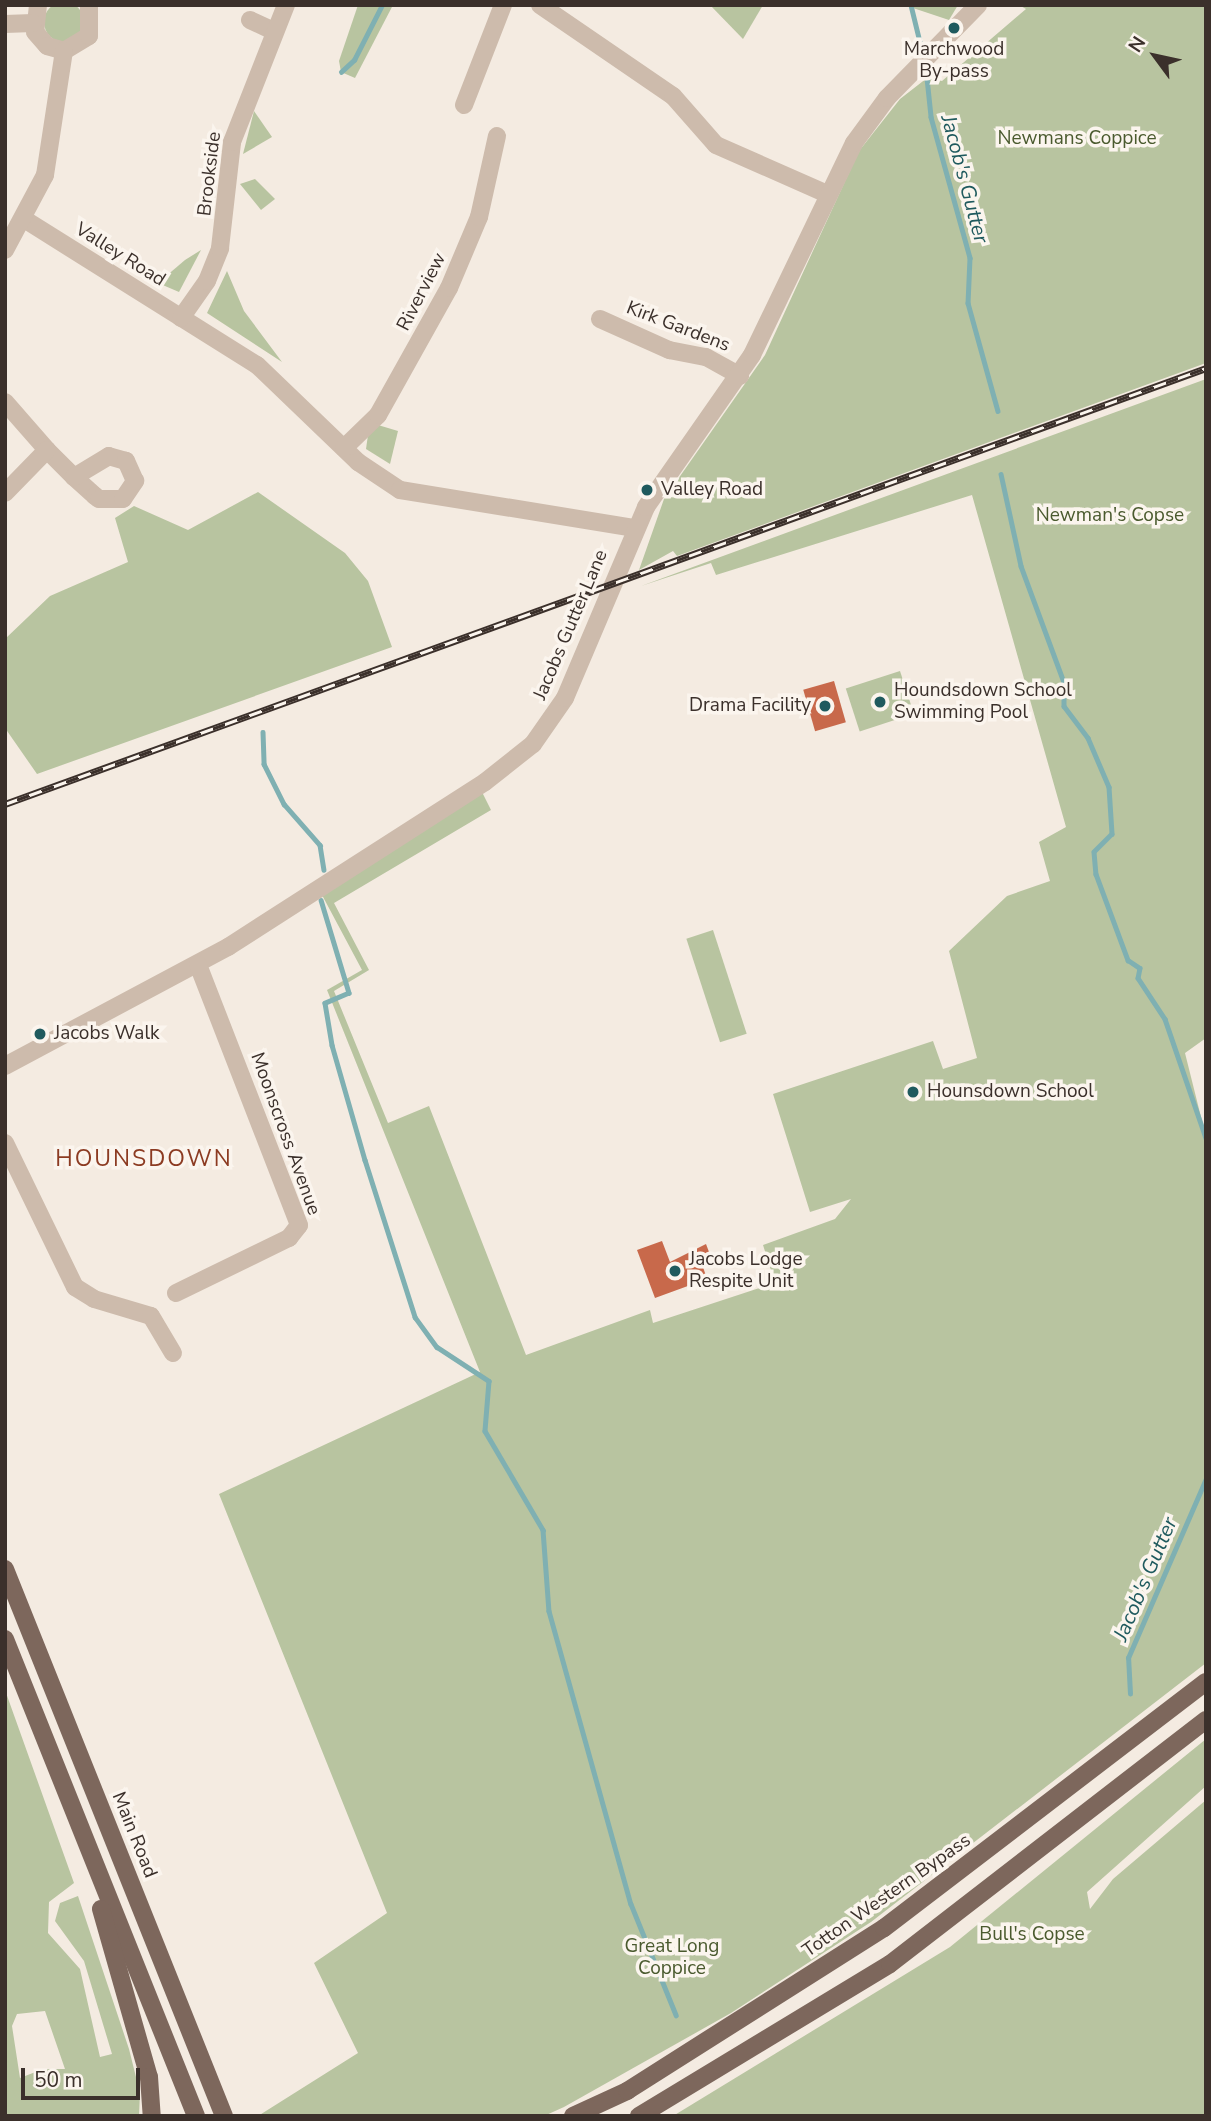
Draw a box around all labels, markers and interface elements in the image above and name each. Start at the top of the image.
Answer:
marker: Marchwood By-pass [946,20,962,36]
north arrow [1120,21,1190,91]
text: N [1123,32,1152,58]
place label: Marchwood By-pass [904,39,1004,83]
water label: Jacob's Gutter [936,112,994,246]
park label: Newmans Coppice [997,128,1157,150]
street label: Brookside [194,131,226,217]
street label: Valley Road [71,218,169,292]
street label: Riverview [393,249,451,335]
street label: Kirk Gardens [623,297,733,357]
place label: Valley Road [661,479,763,501]
marker: Valley Road [639,482,655,498]
park label: Newman's Copse [1036,505,1184,527]
street label: Jacobs Gutter Lane [529,546,613,704]
place label: Houndsdown School Swimming Pool [894,680,1072,724]
marker: Houndsdown School Swimming Pool [872,694,888,710]
place label: Drama Facility [689,695,811,717]
marker: Drama Facility [817,698,833,714]
place label: Jacobs Walk [54,1023,160,1045]
marker: Jacobs Walk [32,1026,48,1042]
street label: Moonscross Avenue [245,1050,325,1218]
place label: Hounsdown School [927,1081,1094,1103]
marker: Hounsdown School [905,1084,921,1100]
district label: HOUNSDOWN [56,1145,232,1173]
place label: Jacobs Lodge Respite Unit [689,1249,803,1293]
marker: Jacobs Lodge Respite Unit [667,1263,683,1279]
water label: Jacob's Gutter [1108,1514,1182,1644]
street label: Main Road [106,1789,162,1881]
street label: Totton Western Bypass [799,1829,975,1963]
park label: Bull's Copse [979,1924,1085,1946]
park label: Great Long Coppice [625,1936,719,1980]
scale bar [24,2054,144,2098]
text: 50 m [34,2066,83,2094]

